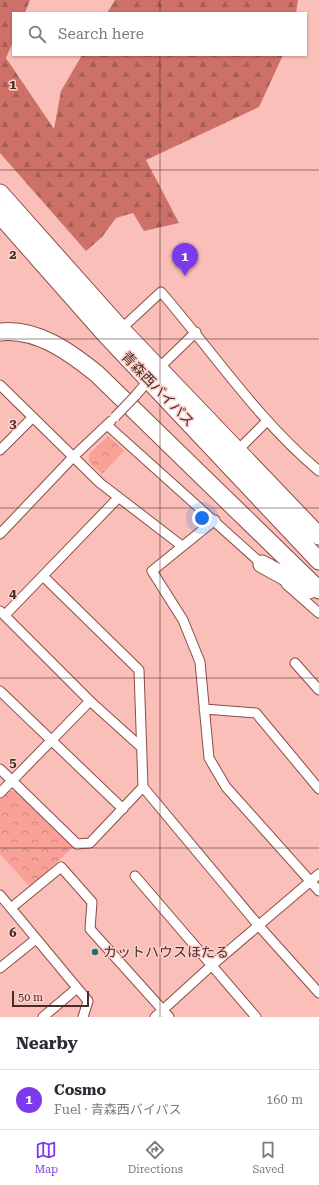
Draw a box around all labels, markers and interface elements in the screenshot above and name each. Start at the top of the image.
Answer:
search box [12,12,307,56]
icon: search [26,23,48,45]
text: Search here [58,25,144,43]
text: 1 [9,77,17,92]
pin: 1 [172,243,198,276]
text: 2 [9,247,17,262]
street label: 青森西バイパス [118,348,198,430]
text: 3 [9,416,17,431]
your location [192,508,212,528]
text: 4 [9,586,17,601]
text: 5 [9,755,17,770]
text: 6 [9,925,17,940]
place label: カットハウスほたる [103,944,229,960]
marker: カットハウスほたる [90,947,100,957]
scale bar [12,989,89,1008]
text: 50 m [18,991,43,1004]
text: Nearby [16,1033,78,1053]
text: Cosmo [54,1081,106,1099]
text: 1 [25,1092,33,1107]
text: 160 m [266,1092,303,1107]
text: Fuel · 青森西バイパス [54,1102,182,1117]
tab: Map [35,1139,58,1176]
tab: Directions [128,1139,183,1176]
tab: Saved [252,1139,284,1176]

